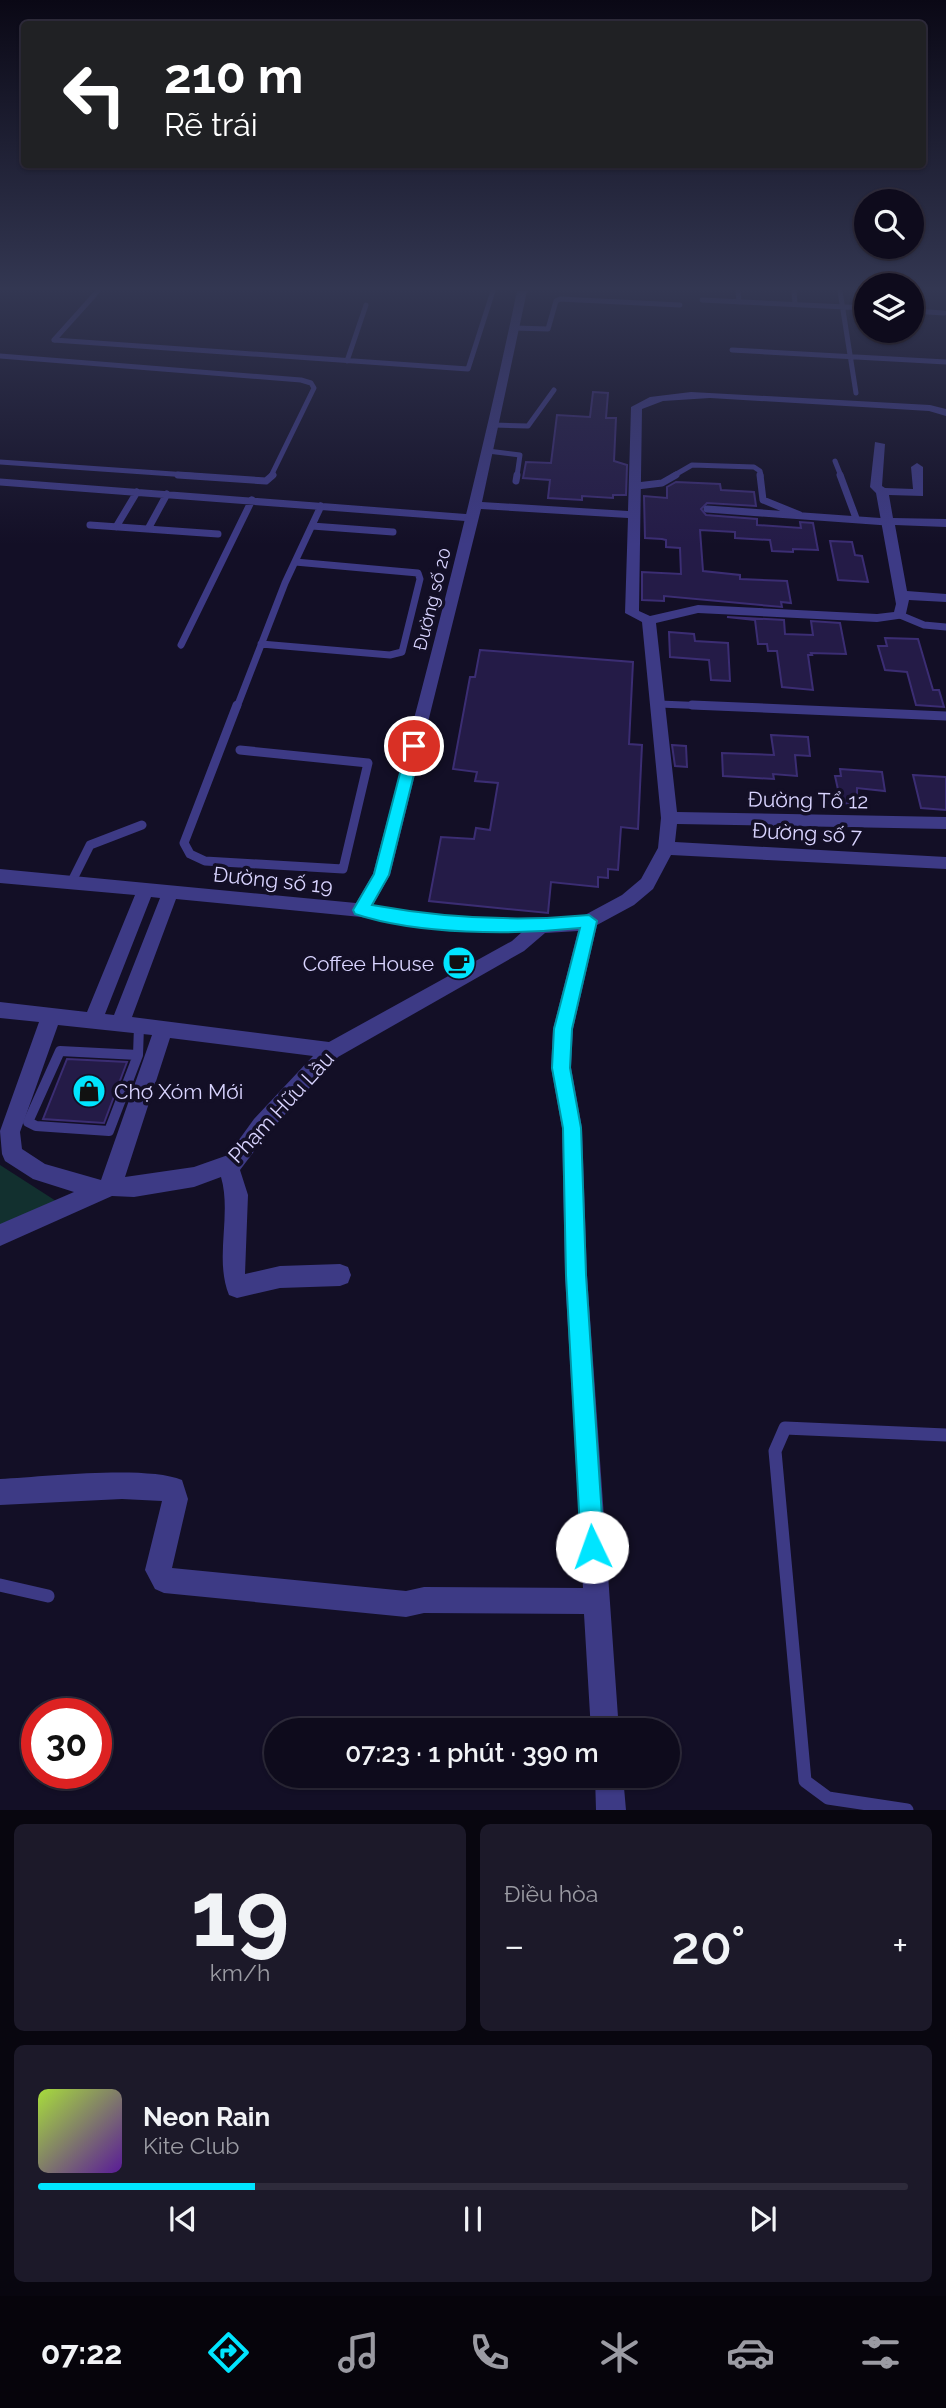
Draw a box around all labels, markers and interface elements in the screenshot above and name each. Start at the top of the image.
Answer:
text: 210 m [164,47,303,104]
icon: left [49,49,140,140]
text: Rẽ trái [164,106,258,143]
map controls [854,189,924,343]
button: search [854,189,924,259]
button: layers [854,273,924,343]
street label: Đường số 20 [409,546,455,652]
pin [384,716,444,776]
icon: arrive [395,727,433,765]
street label: Đường Tổ 12 [747,786,869,814]
street label: Đường số 7 [751,818,863,848]
street label: Đường số 19 [212,861,334,899]
cafe icon: Coffee House [440,944,478,982]
place label: Coffee House [303,951,434,976]
street label: Phạm Hữu Lầu [223,1046,339,1168]
shop icon: Chợ Xóm Mới [70,1072,108,1110]
place label: Chợ Xóm Mới [114,1079,243,1104]
position arrow [555,1510,629,1584]
speed limit sign: 30 [21,1698,112,1789]
text: 07:23 · 1 phút · 390 m [345,1738,599,1768]
text: 19 [191,1860,289,1967]
text: Điều hòa [504,1880,598,1907]
text: 20° [671,1915,745,1976]
text: − [504,1923,524,1968]
text: + [892,1923,908,1968]
text: km/h [210,1959,270,1986]
text: Neon Rain [143,2102,270,2132]
text: Kite Club [143,2132,240,2159]
icon: previous [164,2200,202,2238]
icon: pause [454,2200,492,2238]
icon: next [744,2200,782,2238]
icon: directions [204,2328,253,2377]
icon: music [334,2328,383,2377]
icon: phone [465,2328,514,2377]
icon: climate [595,2328,644,2377]
icon: car [726,2328,775,2377]
icon: filters [856,2328,905,2377]
text: 07:22 [41,2334,122,2371]

